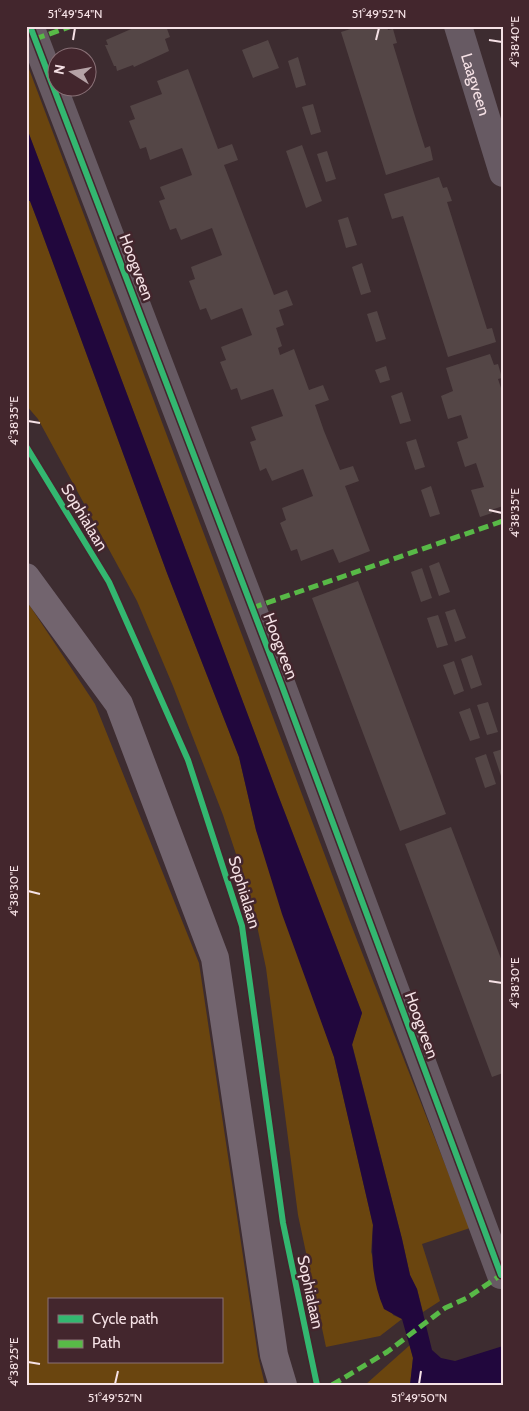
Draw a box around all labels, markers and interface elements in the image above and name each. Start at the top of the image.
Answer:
text: 51°49'54"N [48,6,103,21]
text: 51°49'52"N [352,6,406,21]
text: 4°38'40"E [507,16,522,68]
north arrow [48,48,98,98]
street label: Laagveen [457,51,494,118]
text: N [49,63,69,76]
street label: Hoogveen [115,231,158,303]
text: 4°38'35"E [6,396,21,446]
street label: Sophialaan [57,480,112,554]
text: 4°38'35"E [507,488,522,538]
street label: Hoogveen [259,610,302,682]
street label: Sophialaan [224,854,265,931]
text: 4°38'30"E [6,865,21,917]
text: 4°38'30"E [507,957,522,1009]
street label: Hoogveen [401,989,442,1061]
street label: Sophialaan [293,1254,328,1331]
legend [48,1298,222,1364]
text: Cycle path [92,1310,158,1328]
text: Path [92,1334,121,1352]
text: 4°38'25"E [6,1337,21,1387]
text: 51°49'52"N [88,1390,142,1405]
text: 51°49'50"N [391,1390,447,1405]

